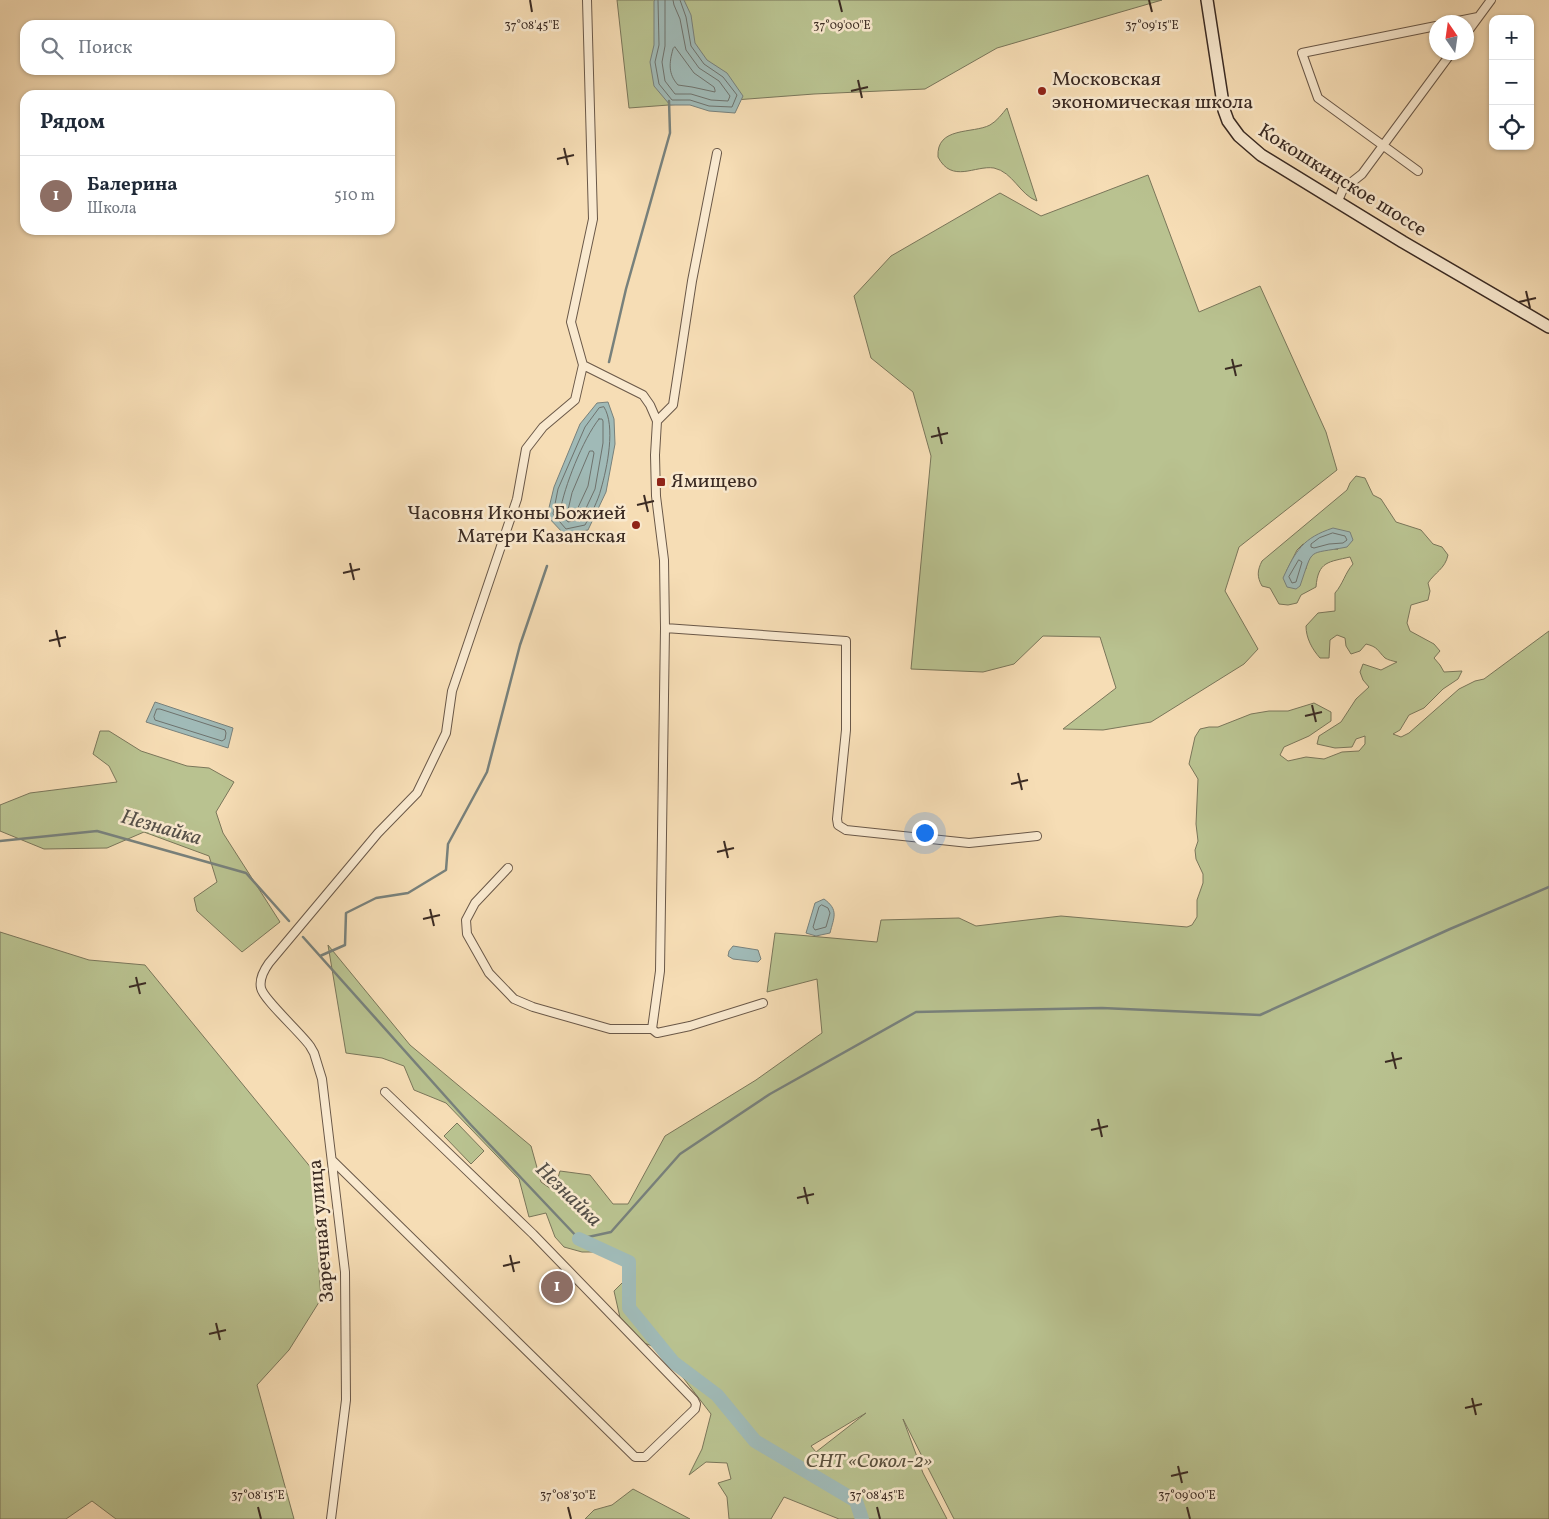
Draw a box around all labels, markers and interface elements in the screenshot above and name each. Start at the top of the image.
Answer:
north arrow [1429,15,1474,60]
map controls [1489,15,1534,150]
button: + [1489,15,1534,60]
text: 37°08'45"E [505,18,559,34]
text: 37°09'00"E [813,18,871,34]
text: 37°09'15"E [1125,18,1179,34]
search box [20,20,395,75]
icon: search [38,34,66,62]
text: Поиск [78,35,132,61]
button: − [1489,60,1534,105]
place label: Московская экономическая школа [1052,66,1253,117]
marker: Московская экономическая школа [1036,85,1048,97]
button: locate [1489,105,1534,150]
text: Рядом [40,108,105,137]
street label: Кокошкинское шоссе [1252,118,1432,244]
text: Балерина [87,172,178,198]
text: 1 [53,185,59,207]
text: 510 m [334,185,375,207]
text: Школа [87,198,137,220]
place label: Ямищево [671,468,757,496]
marker: Ямищево [655,476,667,488]
place label: Часовня Иконы Божией Матери Казанская [407,500,626,551]
marker: Часовня Иконы Божией Матери Казанская [630,519,642,531]
water label: Незнайка [117,803,205,853]
your location [912,820,938,846]
water label: Незнайка [528,1156,608,1234]
street label: Заречная улица [302,1158,342,1304]
pin: 1 [541,1268,573,1306]
park label: СНТ «Сокол-2» [806,1448,933,1476]
text: 37°08'15"E [231,1488,285,1504]
text: 37°08'30"E [540,1488,596,1504]
text: 37°08'45"E [850,1488,904,1504]
text: 37°09'00"E [1158,1488,1216,1504]

